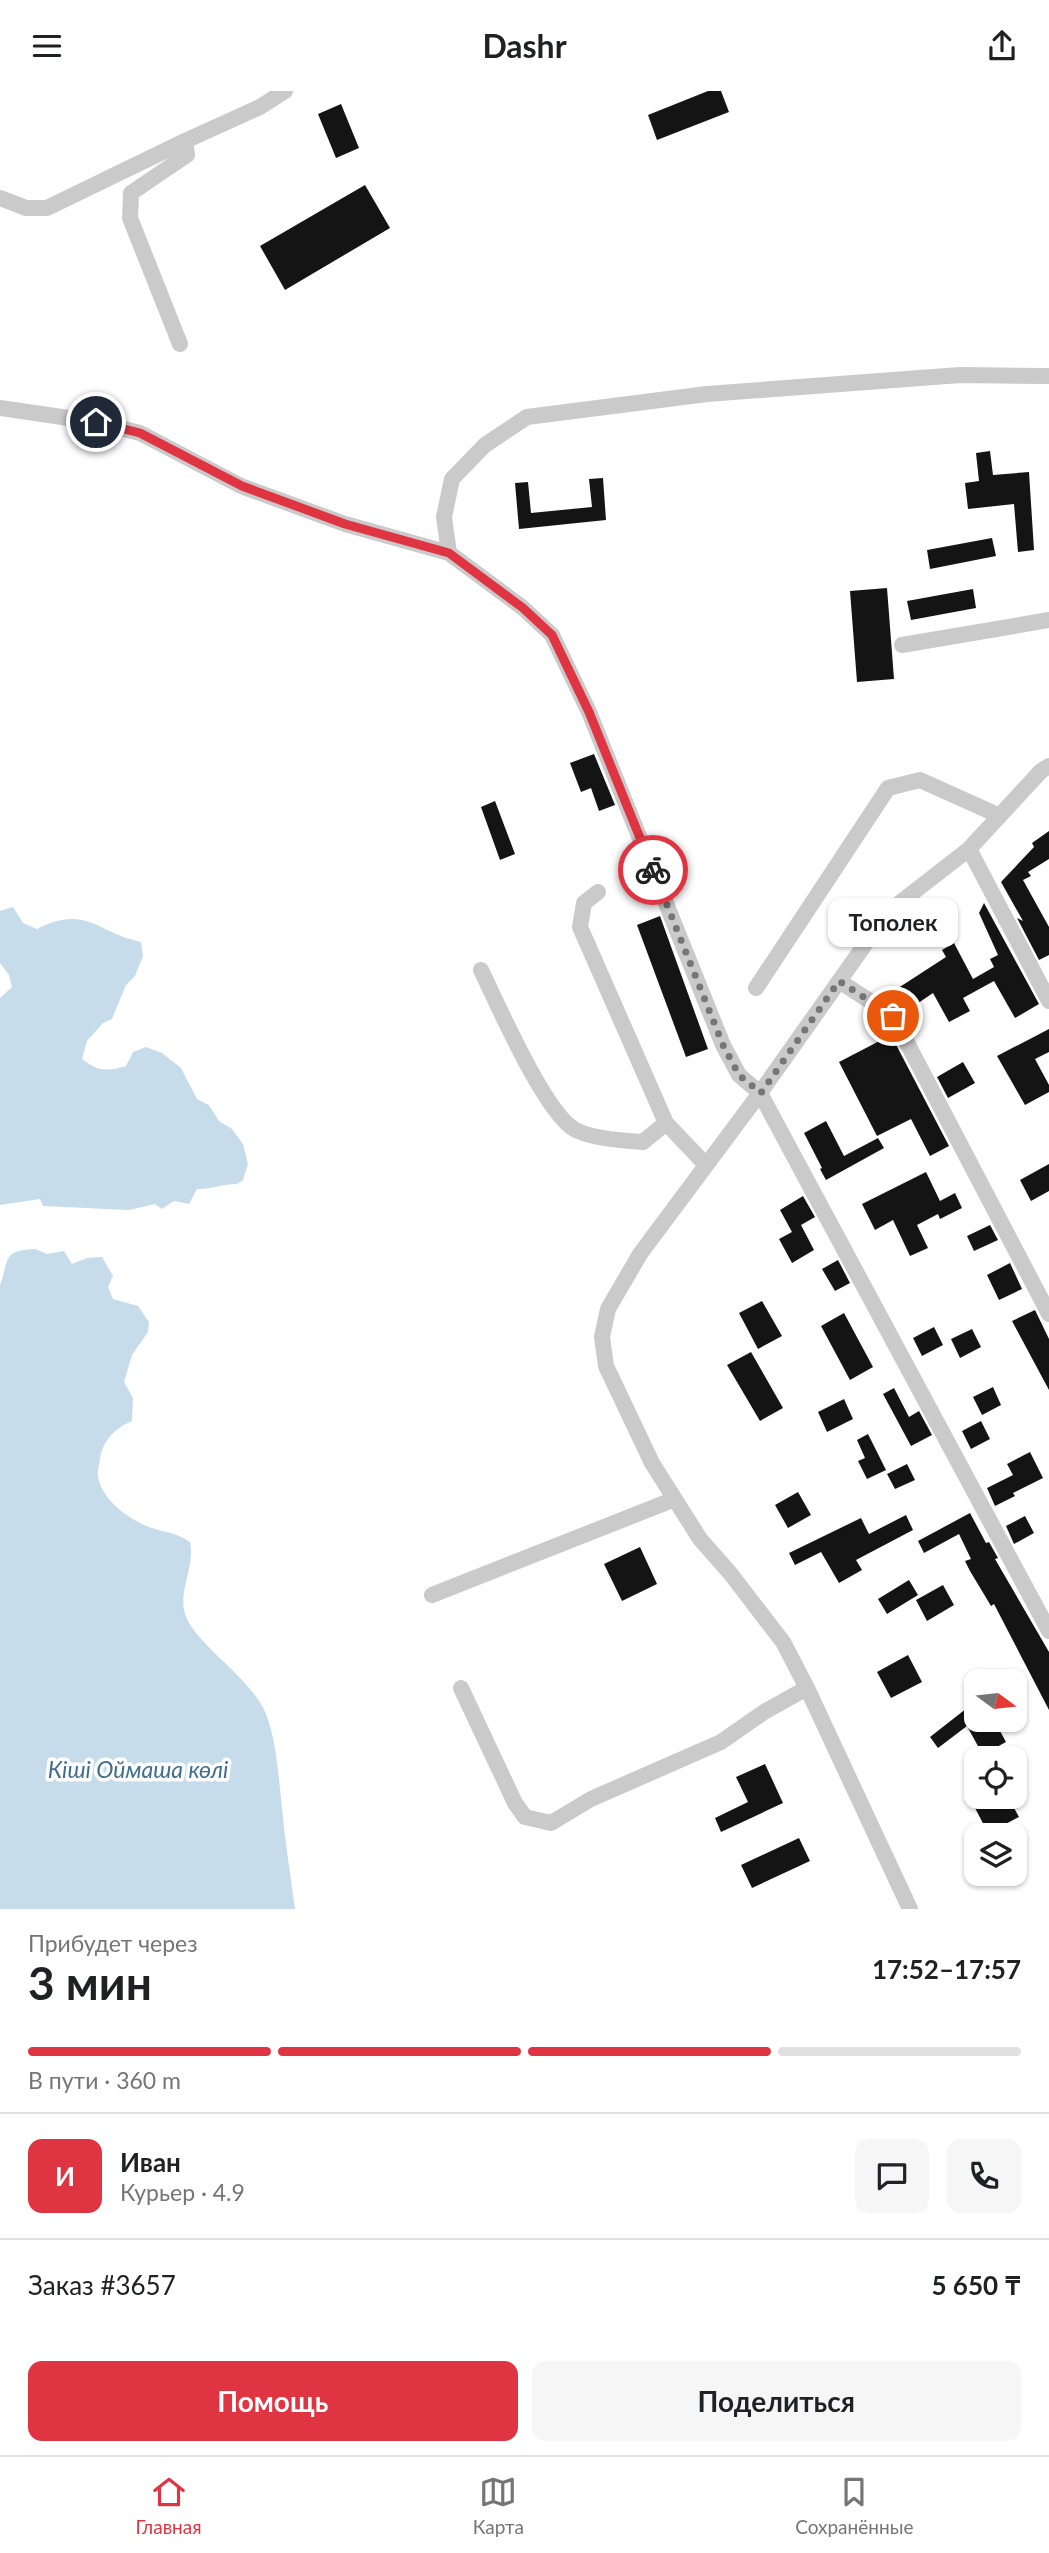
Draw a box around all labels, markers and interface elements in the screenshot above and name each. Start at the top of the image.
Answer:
text: Dashr [482,26,567,65]
icon: menu [28,27,66,65]
icon: share [983,27,1021,65]
pin [66,392,126,452]
icon: home [77,403,115,441]
courier [618,835,688,905]
icon: bike [634,851,672,889]
callout: Тополек [828,897,958,946]
text: Тополек [849,908,937,936]
pin [863,986,923,1046]
icon: bag [874,997,912,1035]
north arrow [964,1669,1027,1733]
map controls [964,1669,1027,1886]
button: locate [964,1746,1027,1809]
water label: Кіші Оймаша көлi [48,1755,228,1783]
button: layers [964,1823,1027,1886]
text: Прибудет через [28,1929,198,1957]
text: 17:52–17:57 [872,1953,1021,1985]
text: 3 мин [28,1955,152,2010]
text: В пути · 360 m [28,2066,181,2094]
button: chat [855,2139,929,2213]
button: phone [947,2139,1021,2213]
text: Иван [120,2146,181,2178]
text: И [55,2160,75,2192]
text: Курьер · 4.9 [120,2178,245,2206]
text: Заказ #3657 [28,2269,176,2301]
text: 5 650 ₸ [931,2269,1021,2301]
button: Помощь [28,2361,518,2441]
button: Поделиться [532,2361,1021,2441]
tab: Главная [136,2473,202,2538]
tab: Карта [473,2473,524,2538]
tab: Сохранённые [795,2473,913,2538]

